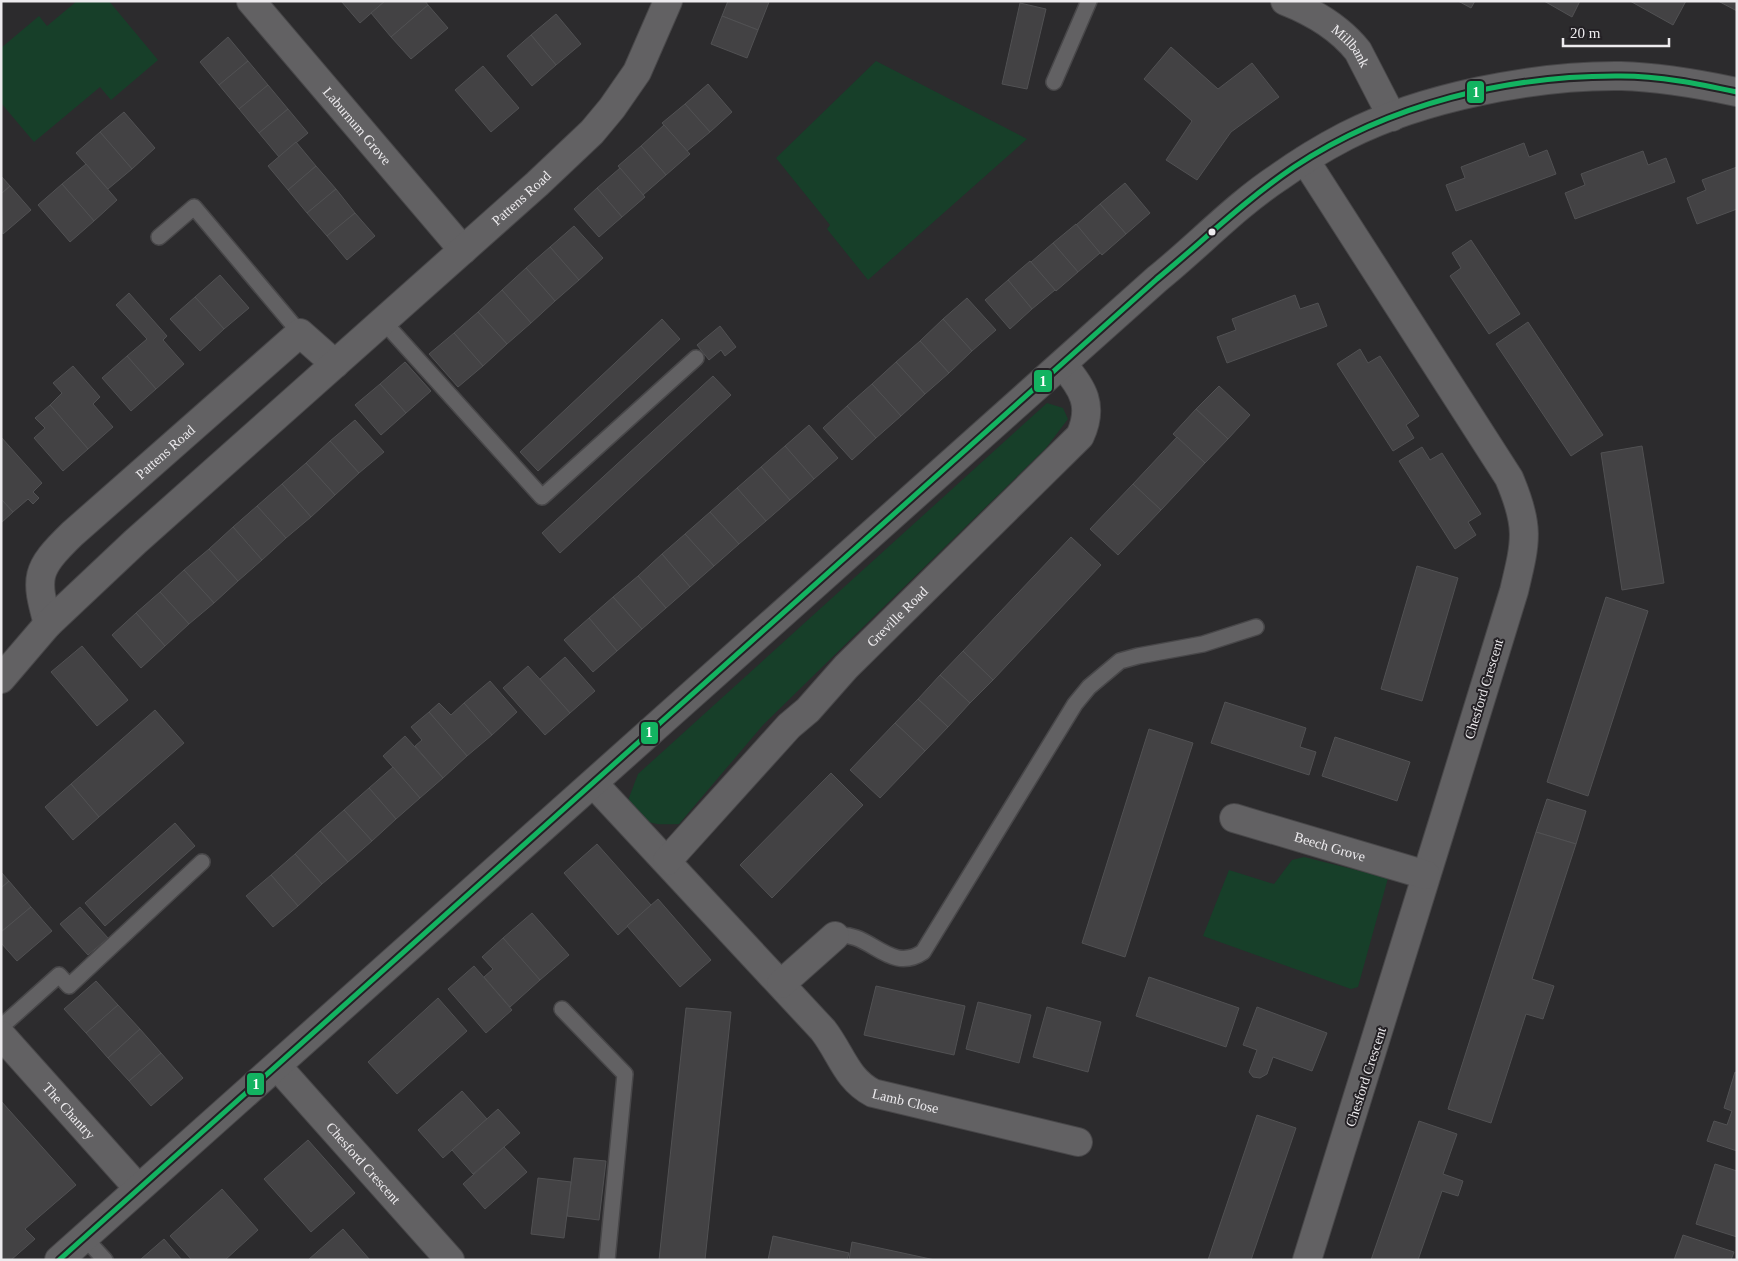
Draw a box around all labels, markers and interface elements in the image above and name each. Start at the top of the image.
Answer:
scale bar [1563,15,1669,47]
street label: Millbank [1329,21,1373,70]
text: 20 m [1570,25,1601,41]
line badge: 1 [1466,80,1485,104]
street label: Laburnum Grove [320,84,394,168]
text: 1 [1473,85,1480,100]
street label: Pattens Road [489,168,553,228]
unlabelled marker [1207,227,1217,237]
line badge: 1 [1033,369,1053,393]
text: 1 [1040,374,1047,389]
street label: Pattens Road [133,422,198,482]
street label: Greville Road [864,583,930,650]
street label: Chesford Crescent [1462,637,1506,741]
line badge: 1 [640,721,659,745]
text: 1 [646,725,653,740]
street label: Beech Grove [1292,829,1367,864]
street label: Chesford Crescent [1343,1025,1389,1129]
line badge: 1 [246,1072,265,1096]
text: 1 [253,1077,260,1092]
street label: The Chantry [40,1080,98,1142]
street label: Lamb Close [871,1086,940,1116]
street label: Chesford Crescent [323,1119,404,1207]

